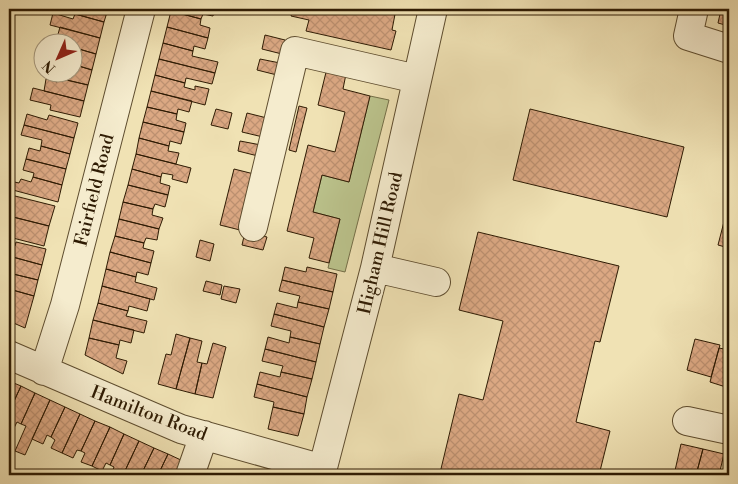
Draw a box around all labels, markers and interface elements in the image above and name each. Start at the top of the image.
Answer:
north arrow [32,32,82,82]
text: N [39,56,60,77]
street label: Fairfield Road [69,131,120,249]
street label: Higham Hill Road [353,169,408,317]
street label: Hamilton Road [87,381,211,447]

